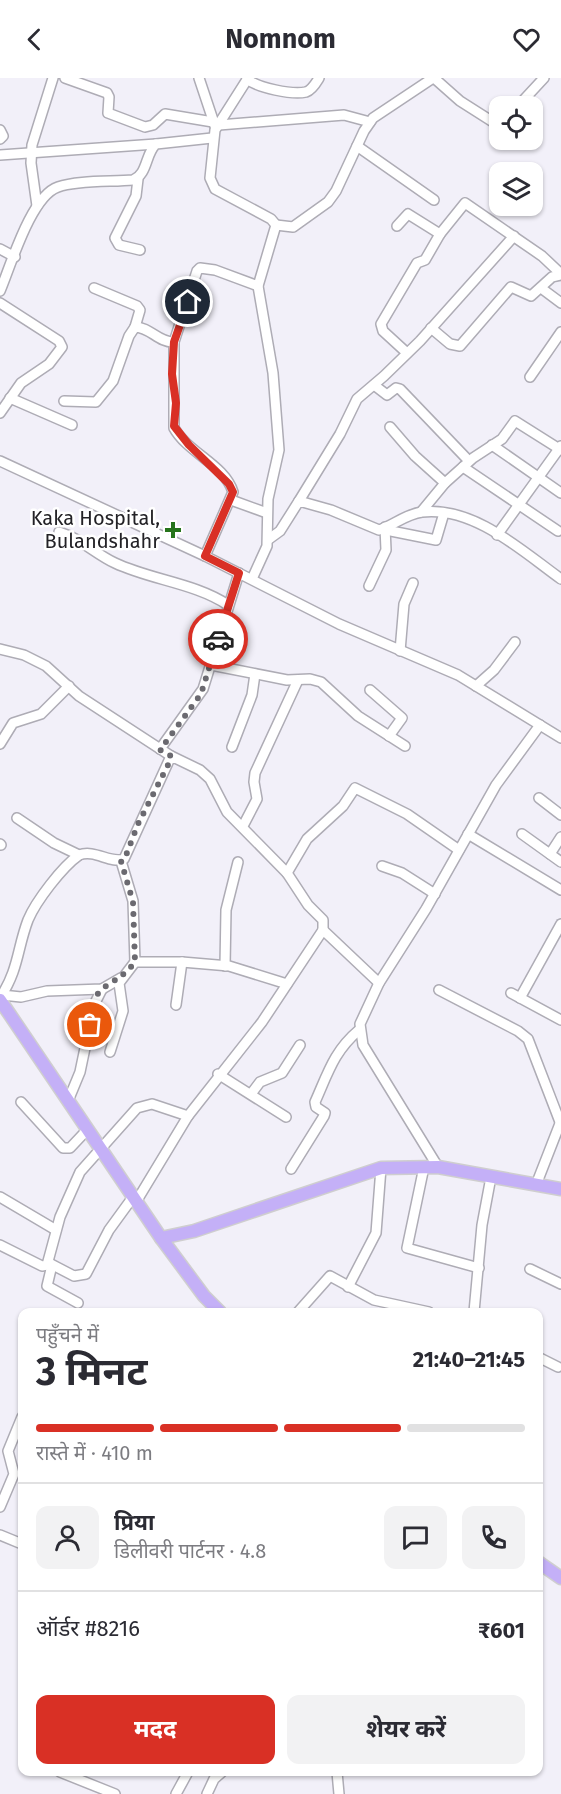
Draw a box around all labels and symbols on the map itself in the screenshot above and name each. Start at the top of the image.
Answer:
pin [162,276,213,327]
place label: Kaka Hospital, Bulandshahr [31,506,160,553]
marker: Kaka Hospital, Bulandshahr [164,521,182,539]
courier [188,609,248,669]
pin [64,999,115,1050]

